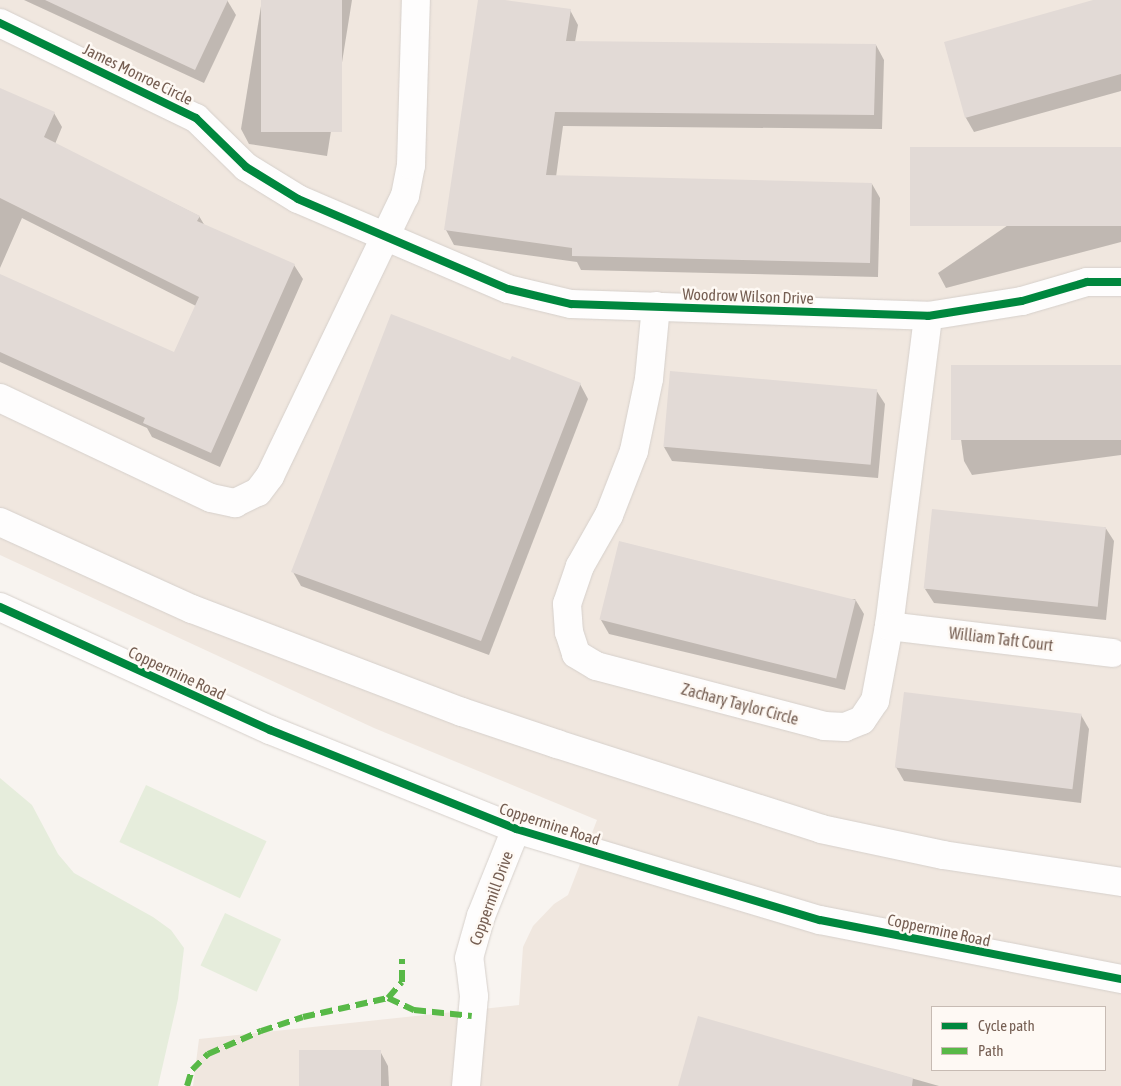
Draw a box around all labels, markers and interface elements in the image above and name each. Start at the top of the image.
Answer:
street label: James Monroe Circle [80,39,196,109]
street label: Woodrow Wilson Drive [682,284,814,308]
street label: William Taft Court [948,623,1054,655]
street label: Coppermine Road [125,642,229,704]
street label: Zachary Taylor Circle [679,679,801,729]
street label: Coppermine Road [497,799,603,849]
street label: Coppermill Drive [465,848,517,948]
street label: Coppermine Road [886,910,992,950]
legend [931,1006,1106,1071]
text: Cycle path [978,1017,1035,1034]
text: Path [978,1042,1004,1059]

